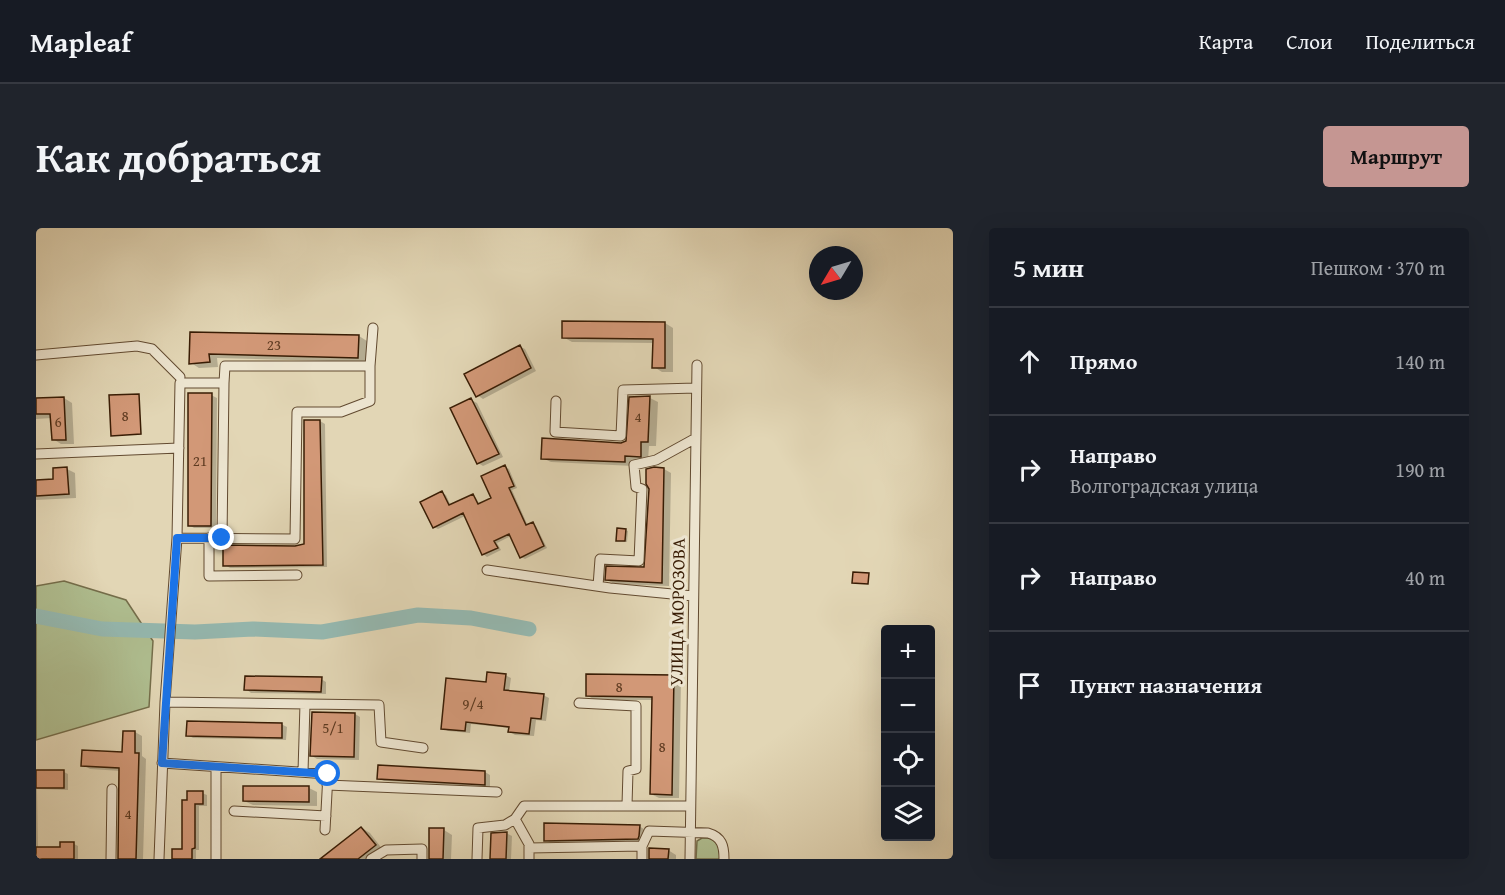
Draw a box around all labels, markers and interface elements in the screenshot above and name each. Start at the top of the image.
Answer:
text: Mapleaf [30,21,131,62]
text: Карта [1199,26,1253,57]
text: Слои [1286,26,1332,57]
text: Поделиться [1365,26,1475,57]
text: Как добраться [36,126,321,187]
button: Маршрут [1323,126,1469,187]
north arrow [809,246,863,300]
text: 5 мин [1013,248,1084,287]
text: Пешком · 370 m [1311,253,1445,282]
house number: 23 [267,334,281,355]
icon: ahead [1013,345,1046,378]
text: Прямо [1070,345,1137,377]
text: 140 m [1395,347,1445,376]
house number: 8 [121,405,129,426]
house number: 4 [634,406,642,427]
house number: 6 [54,411,62,432]
text: Направо [1070,439,1157,471]
house number: 21 [193,450,207,471]
icon: right [1013,453,1046,486]
text: 190 m [1395,455,1445,484]
text: Волгоградская улица [1070,471,1258,500]
route end [208,524,234,550]
street label: УЛИЦА МОРОЗОВА [662,538,692,686]
icon: right [1013,561,1046,594]
text: Направо [1070,561,1157,593]
text: 40 m [1405,563,1445,592]
map controls [881,625,935,841]
button: + [881,625,935,679]
icon: arrive [1013,669,1046,702]
text: Пункт назначения [1070,669,1262,701]
house number: 8 [615,676,623,697]
button: − [881,679,935,733]
house number: 9/4 [462,693,484,714]
house number: 5/1 [322,717,344,738]
button: locate [881,733,935,787]
house number: 8 [658,736,666,757]
route start [314,760,340,786]
button: layers [881,787,935,841]
house number: 4 [124,803,132,824]

